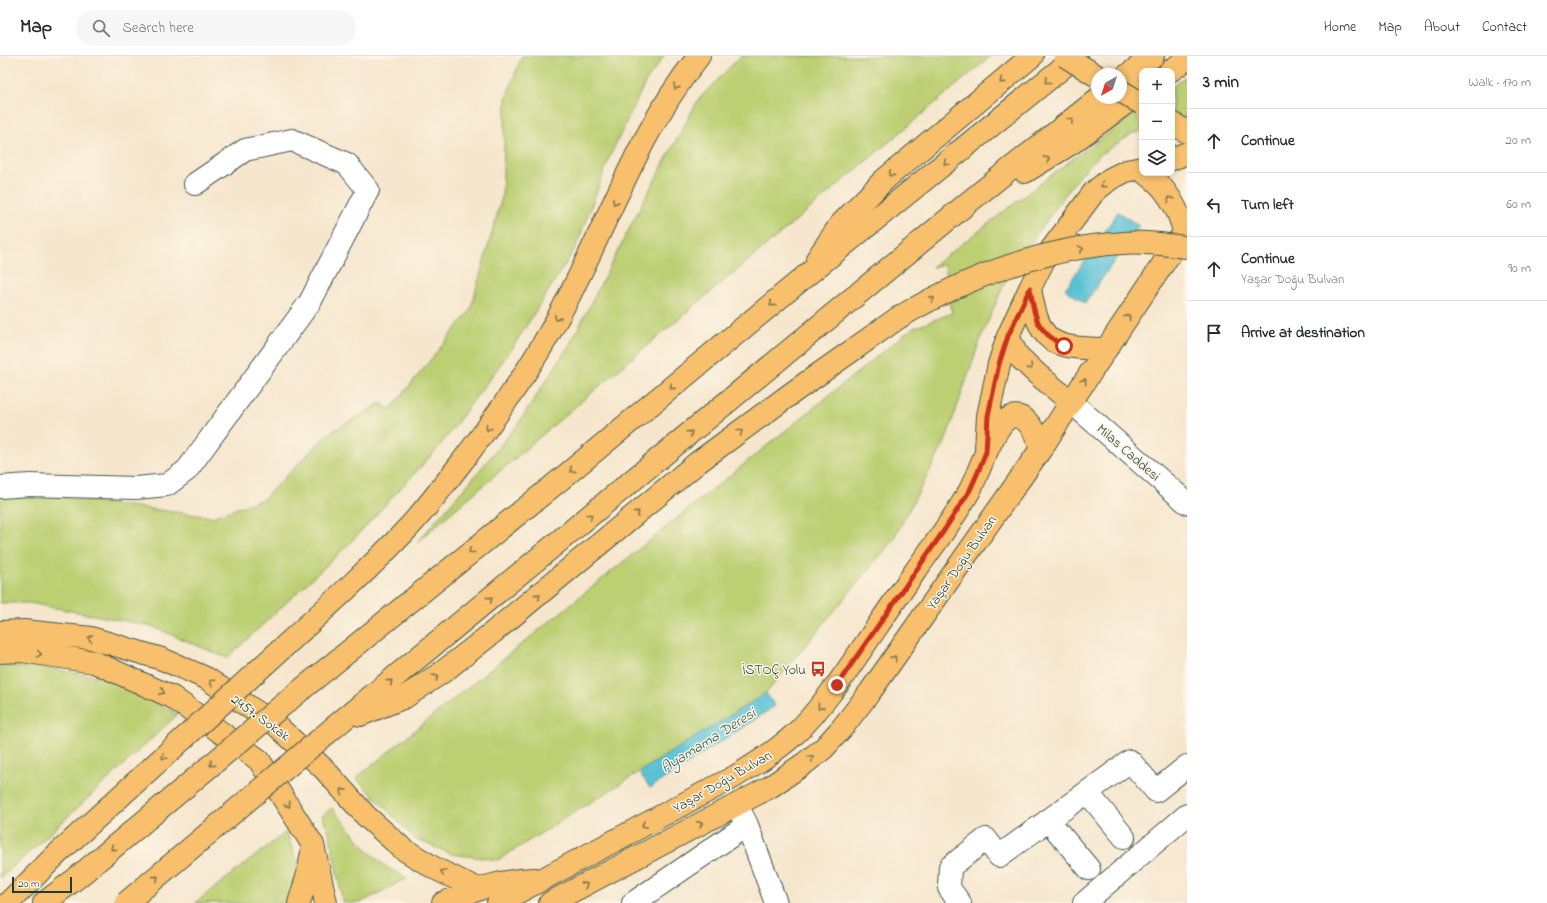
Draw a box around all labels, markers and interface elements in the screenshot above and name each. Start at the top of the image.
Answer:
search box [76,10,356,46]
text: Map [20,14,52,41]
icon: search [90,17,112,39]
text: Search here [122,17,194,39]
text: Home [1324,17,1356,38]
text: Map [1378,17,1402,38]
text: About [1424,17,1460,38]
text: Contact [1482,17,1527,38]
north arrow [1091,68,1127,104]
map controls [1139,68,1175,176]
button: + [1139,68,1175,104]
text: 3 min [1203,70,1239,95]
text: Walk · 170 m [1468,73,1531,92]
one-way arrow [1044,76,1052,83]
one-way arrow [999,77,1006,84]
one-way arrow [674,83,681,90]
button: − [1139,104,1175,140]
one-way arrow [1067,118,1074,125]
icon: ahead [1203,130,1225,152]
text: Continue [1241,130,1295,152]
text: 20 m [1506,131,1531,150]
button: layers [1139,140,1175,176]
one-way arrow [1043,156,1050,163]
one-way arrow [944,158,951,165]
one-way arrow [889,169,896,176]
one-way arrow [1100,180,1107,187]
icon: left [1203,194,1225,216]
text: Turn left [1241,194,1294,216]
text: 60 m [1506,195,1531,214]
one-way arrow [1168,196,1175,203]
one-way arrow [612,197,620,205]
one-way arrow [1078,245,1084,254]
text: Continue [1241,248,1295,270]
icon: ahead [1203,258,1225,280]
text: 90 m [1508,259,1531,278]
text: Yaşar Doğu Bulvarı [1241,270,1344,289]
one-way arrow [928,296,935,303]
one-way arrow [770,300,777,307]
one-way arrow [554,314,562,322]
one-way arrow [1123,314,1131,321]
icon: arrive [1203,322,1225,344]
text: Arrive at destination [1241,322,1365,344]
route start [1055,337,1073,355]
one-way arrow [1025,363,1033,370]
one-way arrow [1080,378,1087,385]
one-way arrow [669,383,677,390]
street label: Milas Caddesi [1092,419,1165,487]
one-way arrow [485,424,492,431]
one-way arrow [685,430,692,437]
one-way arrow [735,430,742,437]
one-way arrow [569,465,576,472]
one-way arrow [633,510,640,517]
street label: Yaşar Doğu Bulvarı [922,511,1004,615]
one-way arrow [586,514,593,521]
one-way arrow [468,547,475,554]
one-way arrow [533,593,540,600]
one-way arrow [485,596,492,603]
one-way arrow [86,635,93,643]
one-way arrow [36,649,42,658]
one-way arrow [889,655,897,662]
place label: İSTOÇ Yolu [742,660,806,681]
bus stop icon: İSTOÇ Yolu [809,660,827,678]
one-way arrow [432,674,439,681]
route end [828,676,846,694]
one-way arrow [385,679,392,686]
one-way arrow [209,680,216,687]
one-way arrow [158,688,165,696]
street label: 2457. Sokak [226,690,295,747]
water label: Ayamama Deresi [657,702,762,780]
one-way arrow [817,702,824,710]
street label: Yaşar Doğu Bulvarı [669,745,777,820]
one-way arrow [161,752,169,760]
one-way arrow [806,756,814,763]
one-way arrow [210,760,217,767]
one-way arrow [341,788,348,796]
one-way arrow [283,801,290,808]
one-way arrow [640,821,648,828]
one-way arrow [696,822,703,829]
one-way arrow [110,843,117,850]
one-way arrow [440,869,448,877]
scale bar [12,875,72,894]
one-way arrow [151,875,159,882]
text: 20 m [18,876,40,892]
one-way arrow [580,882,588,889]

